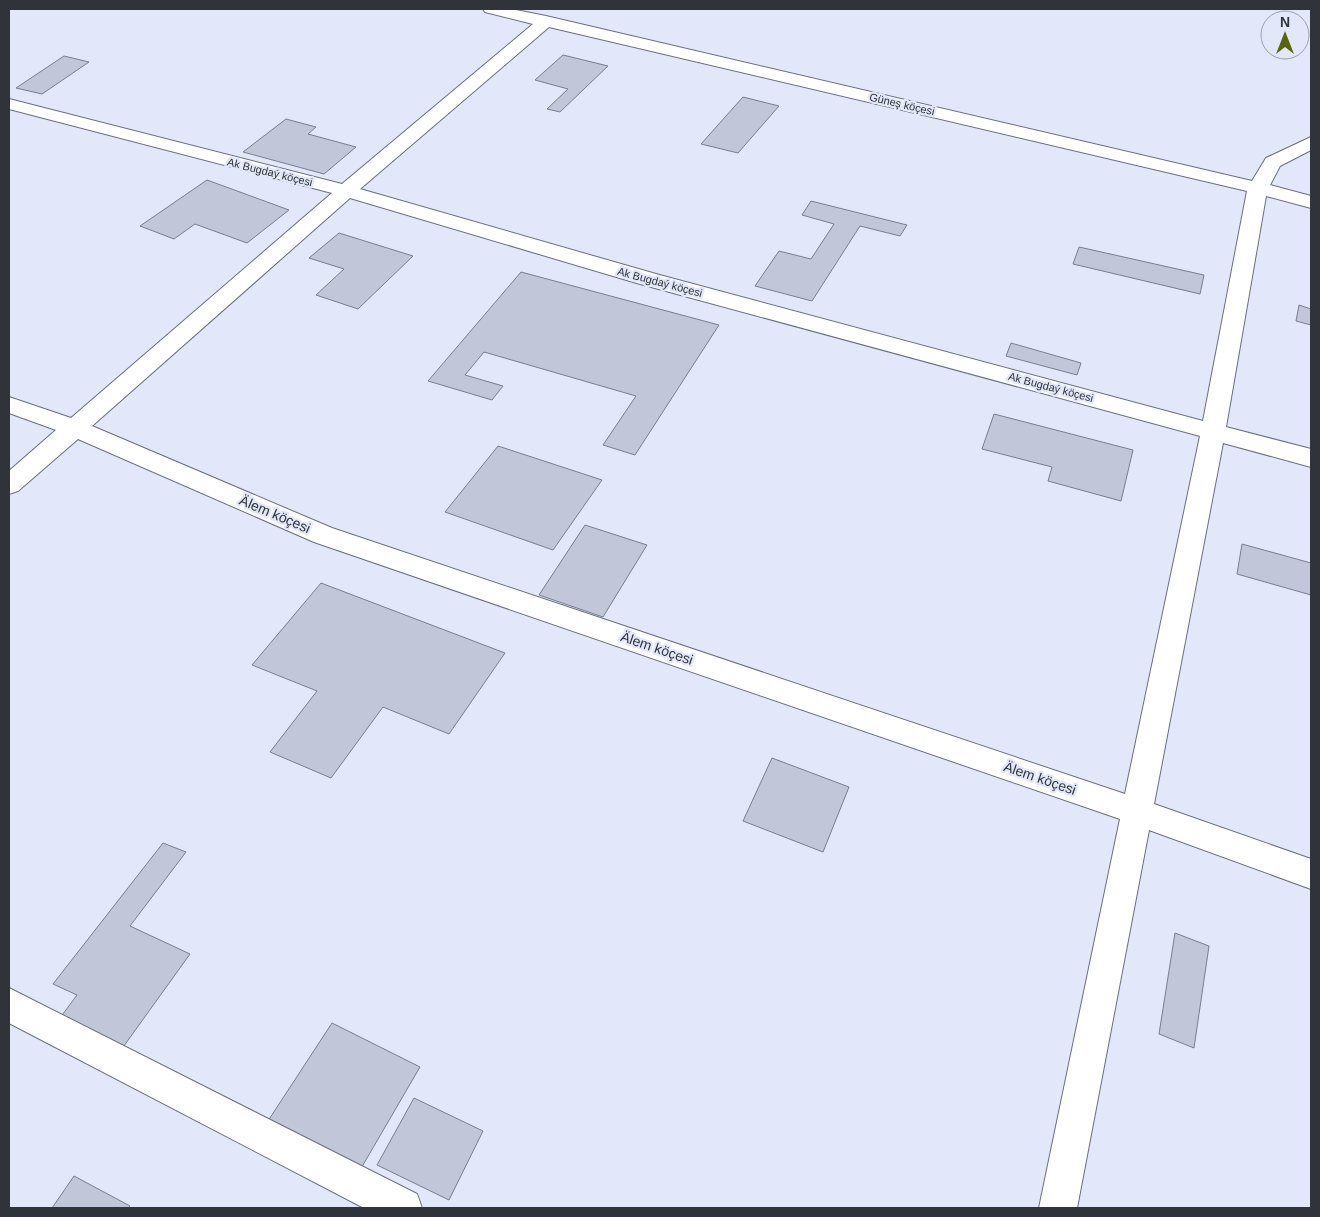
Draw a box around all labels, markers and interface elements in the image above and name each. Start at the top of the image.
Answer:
north arrow [1260,10,1310,60]
text: N [1280,14,1290,30]
street label: Güneş köçesi [868,91,936,117]
street label: Ak Bugdaý köçesi [226,156,314,188]
street label: Ak Bugdaý köçesi [616,265,704,299]
street label: Ak Bugdaý köçesi [1007,370,1095,404]
street label: Älem köçesi [237,492,313,536]
street label: Älem köçesi [619,628,695,668]
street label: Älem köçesi [1002,758,1078,798]

